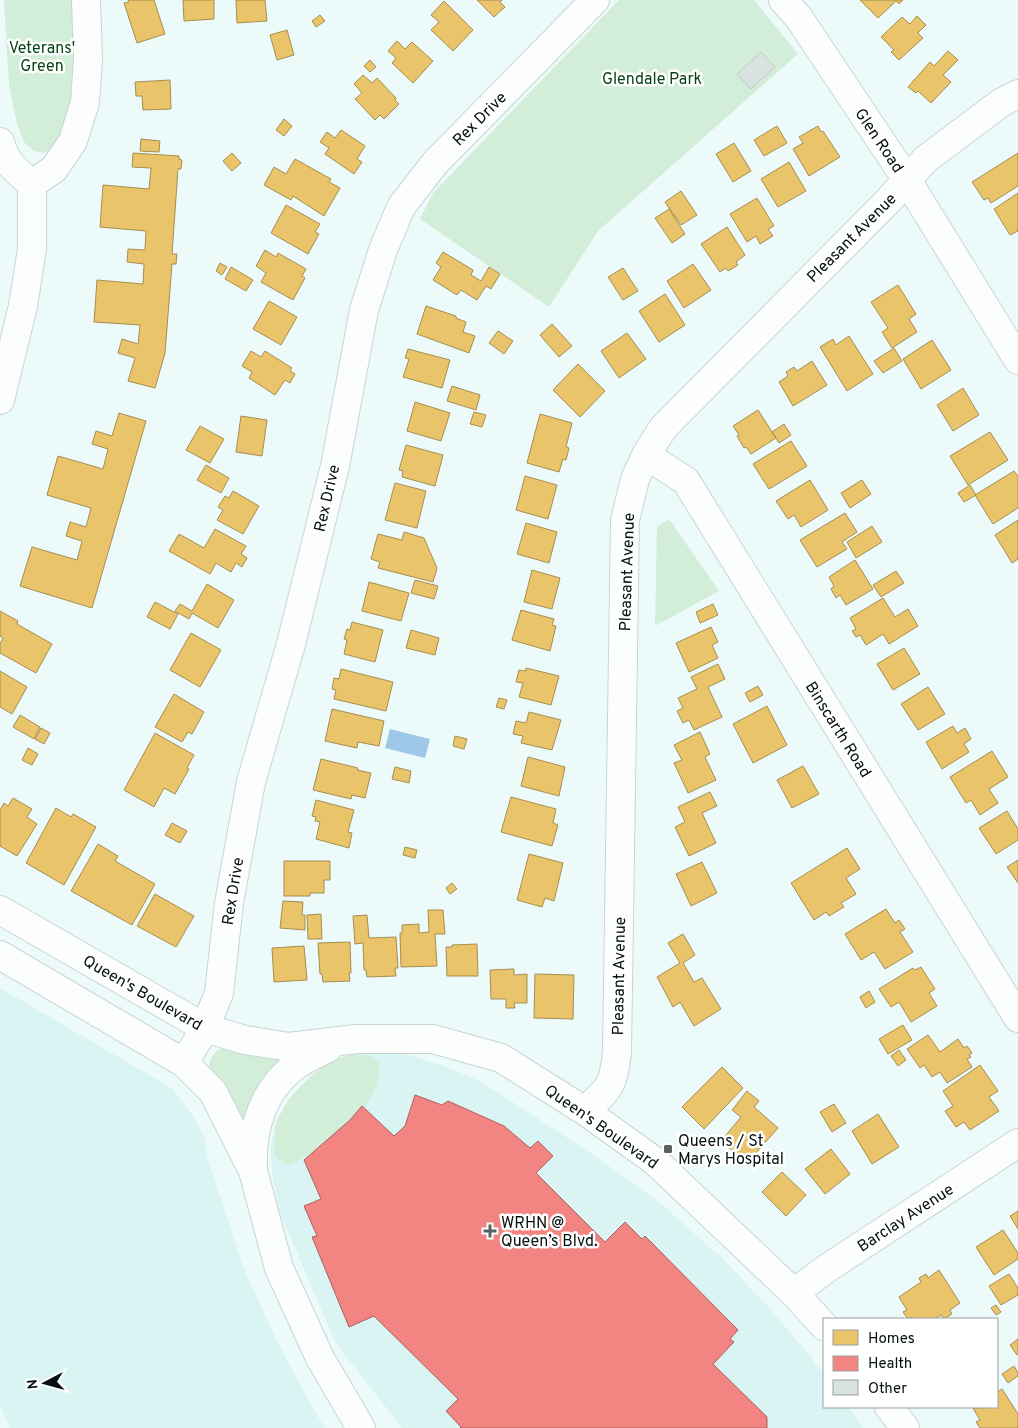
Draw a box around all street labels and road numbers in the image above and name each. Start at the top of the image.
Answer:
street label: Rex Drive [449,88,512,151]
street label: Glen Road [849,105,907,177]
street label: Pleasant Avenue [803,189,901,287]
street label: Rex Drive [311,463,345,534]
street label: Pleasant Avenue [616,512,640,632]
street label: Binscarth Road [800,678,875,782]
street label: Rex Drive [219,856,249,927]
street label: Pleasant Avenue [609,917,631,1036]
street label: Queen's Boulevard [79,951,205,1036]
street label: Queen's Boulevard [540,1081,662,1174]
street label: Barclay Avenue [854,1180,958,1257]

